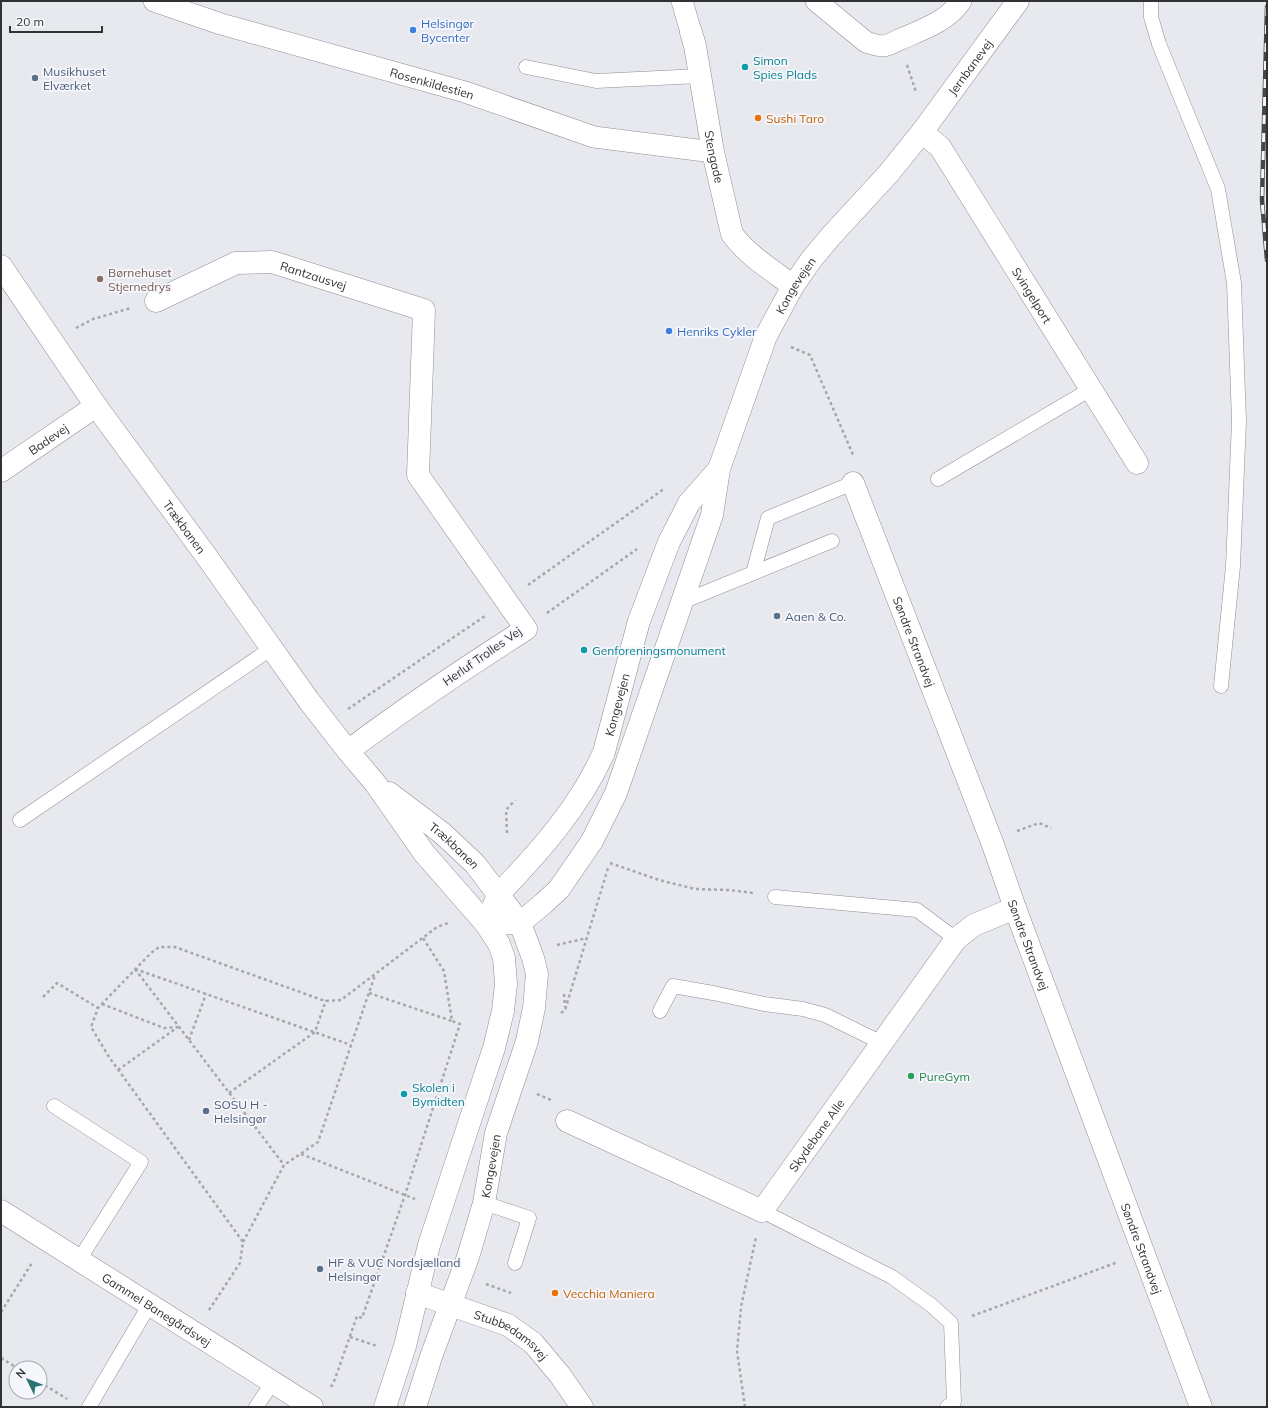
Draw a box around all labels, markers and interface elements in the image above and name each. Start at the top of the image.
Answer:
scale bar [10,8,102,34]
text: 20 m [16,14,44,29]
place label: Helsingør Bycenter [421,16,475,45]
marker: Helsingør Bycenter [408,25,418,35]
street label: Jernbanevej [944,36,995,98]
place label: Simon Spies Plads [753,53,817,82]
marker: Simon Spies Plads [740,62,750,72]
place label: Musikhuset Elværket [43,64,106,93]
street label: Rosenkildestien [388,64,476,102]
marker: Musikhuset Elværket [30,73,40,83]
place label: Sushi Taro [766,111,824,126]
marker: Sushi Taro [753,113,763,123]
street label: Stengade [702,129,727,184]
street label: Kongevejen [772,254,818,316]
street label: Rantzausvej [278,258,349,293]
street label: Svingelport [1009,264,1055,326]
place label: Børnehuset Stjernedrys [108,265,172,294]
marker: Børnehuset Stjernedrys [95,274,105,284]
place label: Henriks Cykler [677,324,757,339]
marker: Henriks Cykler [664,326,674,336]
street label: Badevej [25,420,71,458]
street label: Trækbanen [160,497,209,556]
street label: Søndre Strandvej [890,594,939,689]
place label: Aaen & Co. [785,609,846,624]
marker: Aaen & Co. [772,611,782,621]
street label: Herluf Trolles Vej [440,623,524,689]
place label: Genforeningsmonument [592,643,726,658]
marker: Genforeningsmonument [579,645,589,655]
street label: Kongevejen [601,672,632,738]
street label: Trækbanen [427,819,483,871]
street label: Søndre Strandvej [1005,897,1052,992]
place label: PureGym [919,1069,970,1084]
marker: PureGym [906,1071,916,1081]
place label: Skolen i Bymidten [412,1080,465,1109]
marker: Skolen i Bymidten [399,1089,409,1099]
street label: Skydebane Alle [785,1096,847,1174]
place label: SOSU H - Helsingør [214,1097,268,1126]
marker: SOSU H - Helsingør [201,1106,211,1116]
street label: Kongevejen [478,1133,503,1199]
street label: Søndre Strandvej [1118,1201,1166,1296]
place label: HF & VUC Nordsjælland Helsingør [328,1255,461,1284]
marker: HF & VUC Nordsjælland Helsingør [315,1264,325,1274]
street label: Gammel Banegårdsvej [99,1269,214,1349]
place label: Vecchia Maniera [563,1286,655,1301]
marker: Vecchia Maniera [550,1288,560,1298]
street label: Stubbedamsvej [472,1306,552,1363]
north arrow [8,1360,48,1400]
text: N [13,1365,29,1381]

